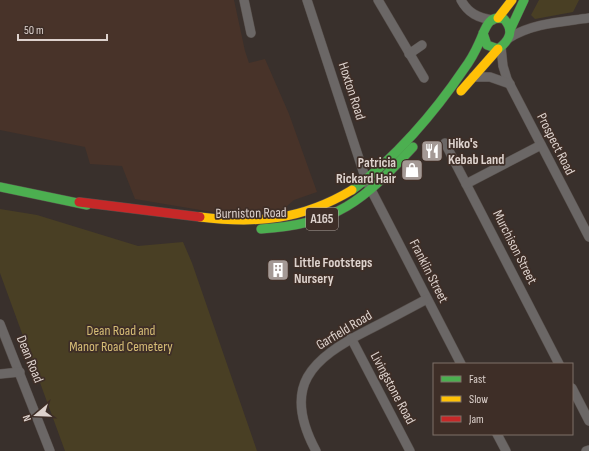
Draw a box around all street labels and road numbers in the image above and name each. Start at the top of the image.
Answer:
street label: Hoxton Road [335,60,369,122]
street label: Prospect Road [533,110,579,178]
street label: Burniston Road [215,204,287,222]
street label: Murchison Street [489,207,541,287]
road number: A165 [306,208,338,230]
street label: Franklin Street [406,236,452,306]
street label: Garfield Road [313,307,375,353]
street label: Dean Road [13,333,47,385]
street label: Livingstone Road [367,349,419,427]

